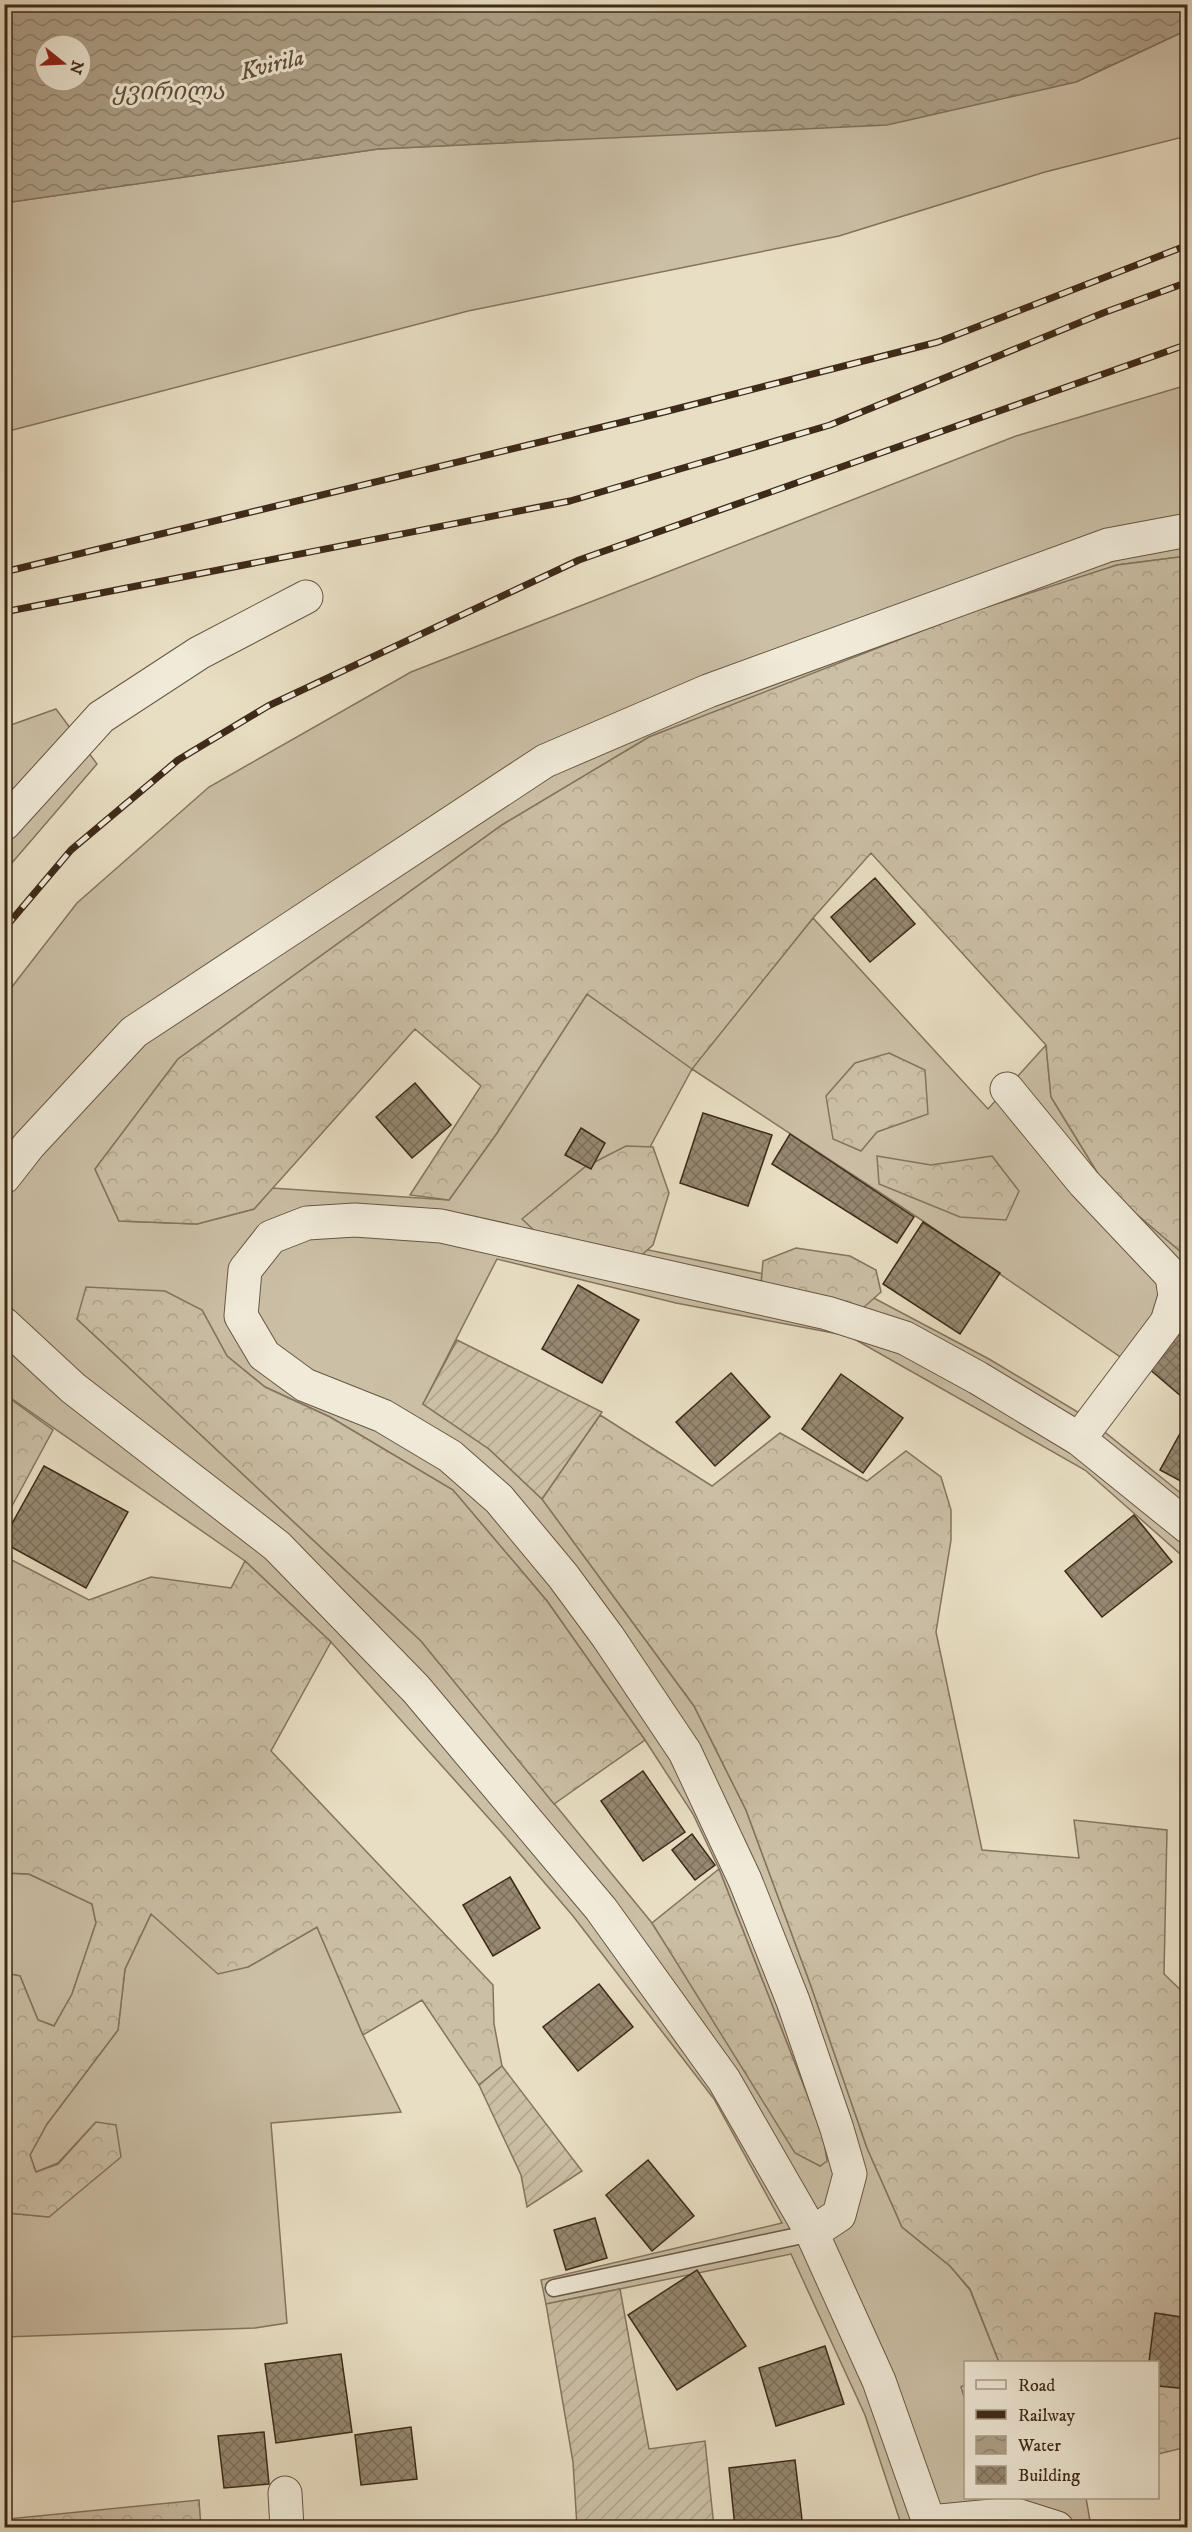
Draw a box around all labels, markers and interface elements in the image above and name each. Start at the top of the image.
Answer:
north arrow [33,33,93,93]
water label: Kvirila [236,43,307,88]
text: N [65,58,88,77]
water label: ყვირილა [112,77,224,107]
legend [964,2361,1159,2499]
text: Road [1018,2375,1055,2397]
text: Railway [1018,2405,1076,2427]
text: Water [1017,2435,1061,2457]
text: Building [1018,2465,1080,2487]

